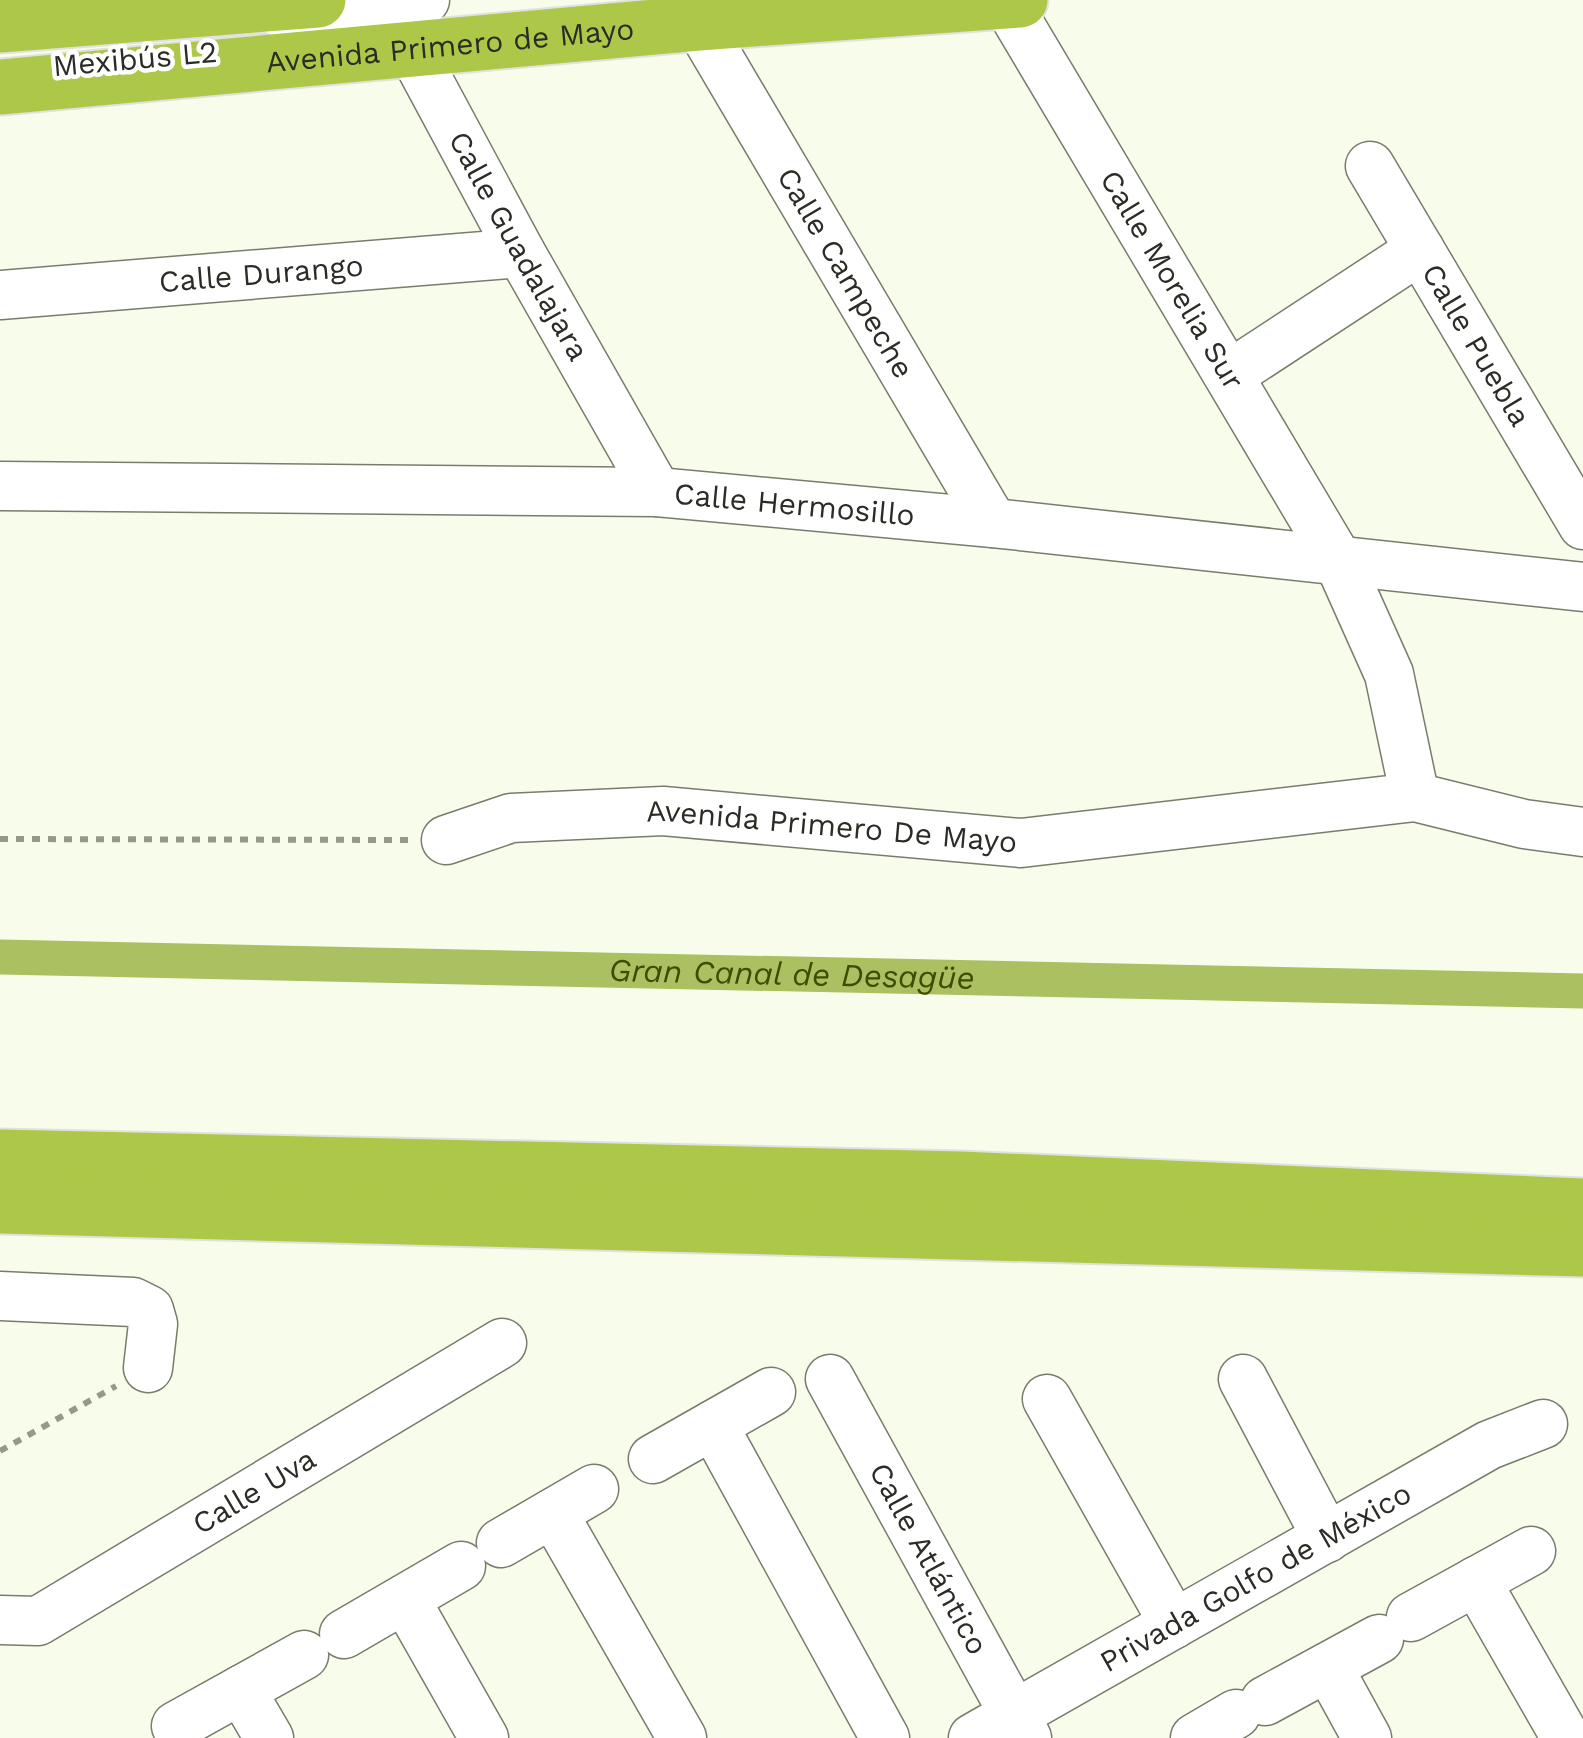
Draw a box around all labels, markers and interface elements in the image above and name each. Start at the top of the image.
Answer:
street label: Avenida Primero de Mayo [264,11,636,80]
street label: Mexibús L2 [51,34,219,83]
street label: Calle Guadalajara [442,125,596,367]
street label: Calle Campeche [770,161,921,384]
street label: Calle Morelia Sur [1093,164,1252,396]
street label: Calle Durango [158,248,365,299]
street label: Calle Puebla [1415,257,1538,432]
street label: Calle Hermosillo [673,476,916,533]
street label: Avenida Primero De Mayo [645,793,1019,860]
water label: Gran Canal de Desagüe [608,951,975,997]
street label: Calle Uva [186,1441,322,1541]
street label: Calle Atlántico [862,1456,996,1661]
street label: Privada Golfo de México [1094,1475,1417,1679]

